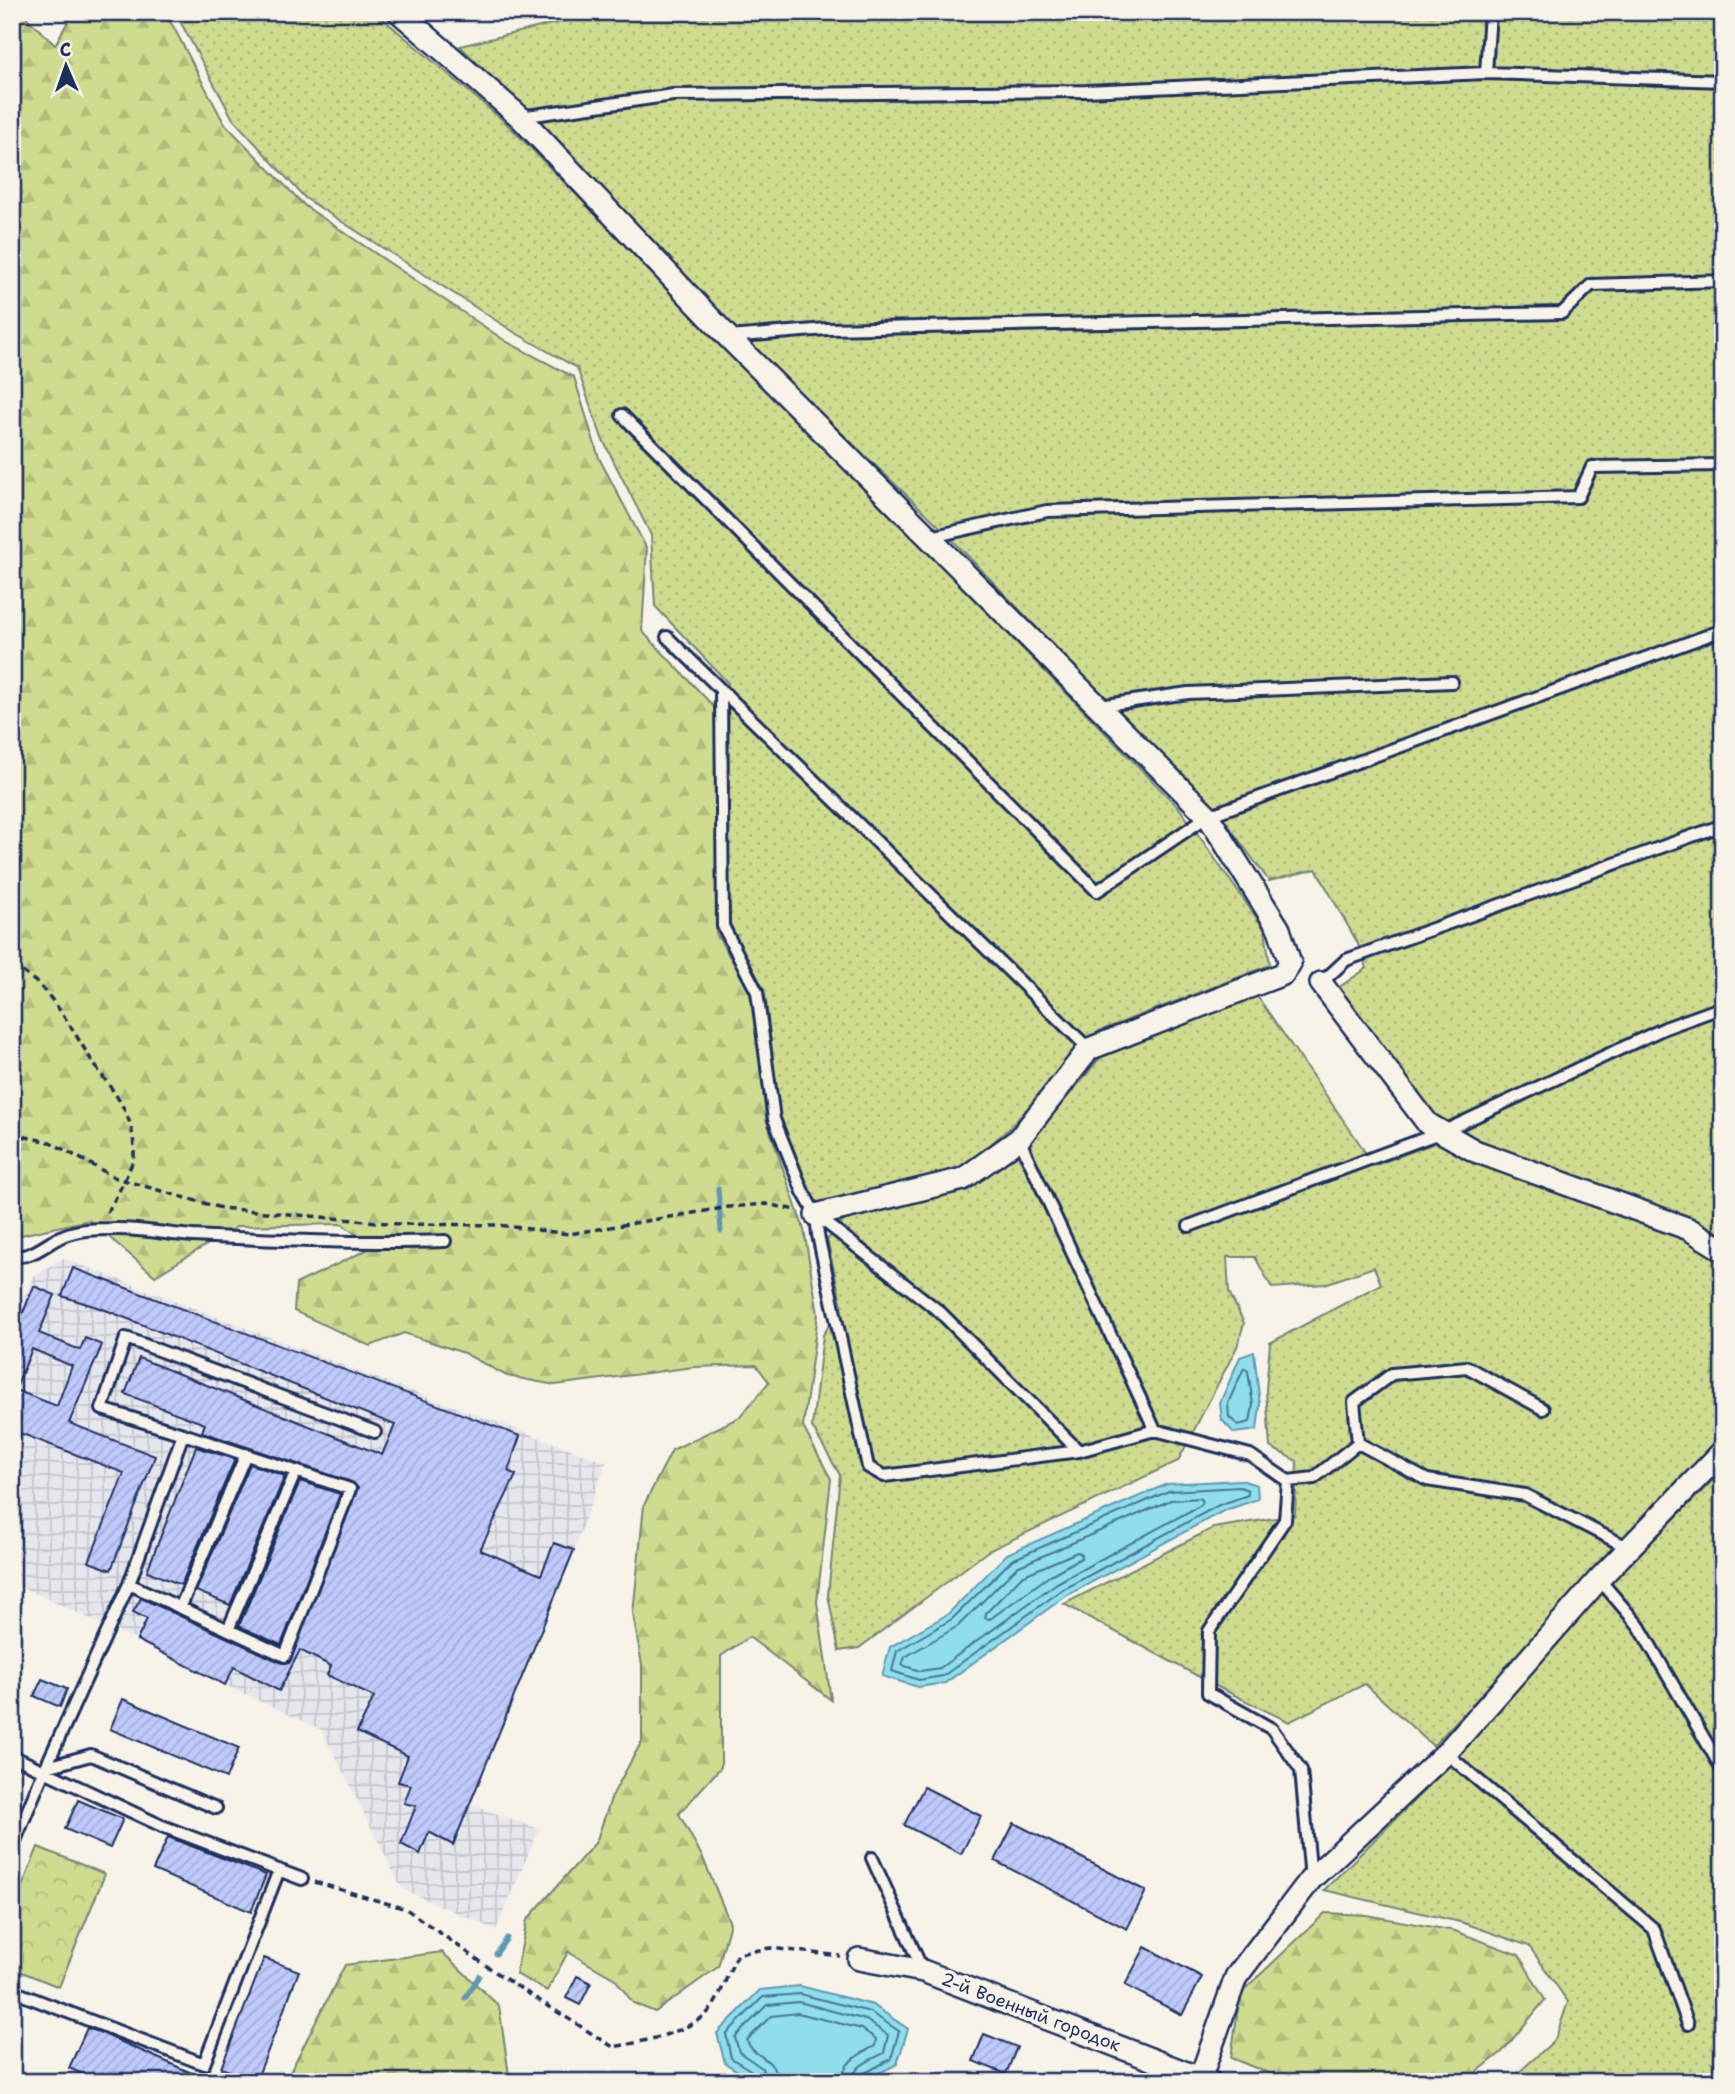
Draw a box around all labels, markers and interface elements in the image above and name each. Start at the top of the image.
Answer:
north arrow [32,32,102,102]
text: С [59,37,72,62]
street label: 2-й Военный городок [938,1967,1124,2057]

